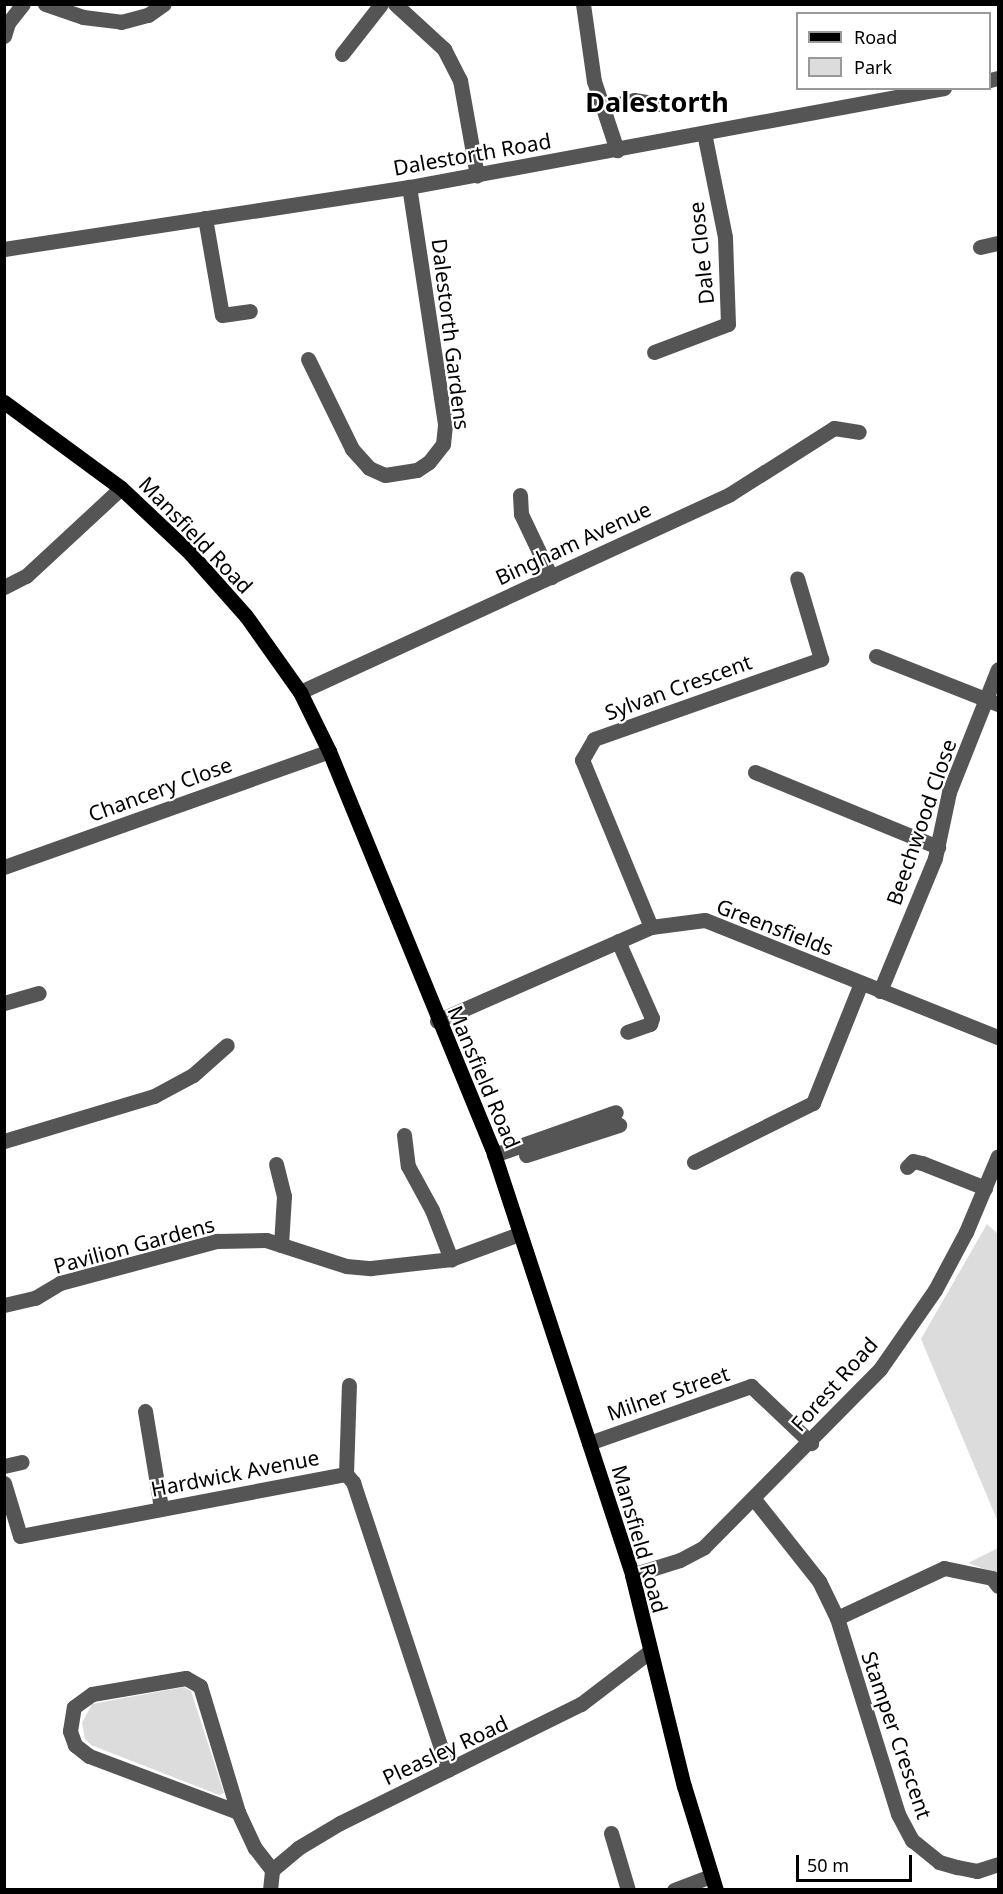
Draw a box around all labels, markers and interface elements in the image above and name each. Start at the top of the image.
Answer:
legend [796,12,991,90]
text: Road [854,25,897,49]
text: Park [854,55,892,79]
district label: Dalestorth [585,86,729,118]
street label: Dalestorth Road [391,128,553,180]
street label: Dale Close [683,200,719,306]
street label: Dalestorth Gardens [427,237,475,431]
street label: Mansfield Road [134,471,258,599]
street label: Bingham Avenue [491,496,655,590]
street label: Sylvan Crescent [601,649,755,725]
street label: Beechwood Close [881,736,961,908]
street label: Chancery Close [85,751,235,827]
street label: Greensfields [713,893,837,961]
street label: Mansfield Road [443,1002,525,1152]
street label: Pavilion Gardens [51,1211,217,1279]
street label: Forest Road [785,1332,883,1436]
street label: Milner Street [604,1360,732,1426]
street label: Hardwick Avenue [149,1444,321,1502]
street label: Mansfield Road [607,1462,673,1616]
street label: Stamper Crescent [857,1648,937,1822]
street label: Pleasley Road [378,1710,512,1790]
scale bar [799,1843,914,1881]
text: 50 m [807,1853,849,1877]

